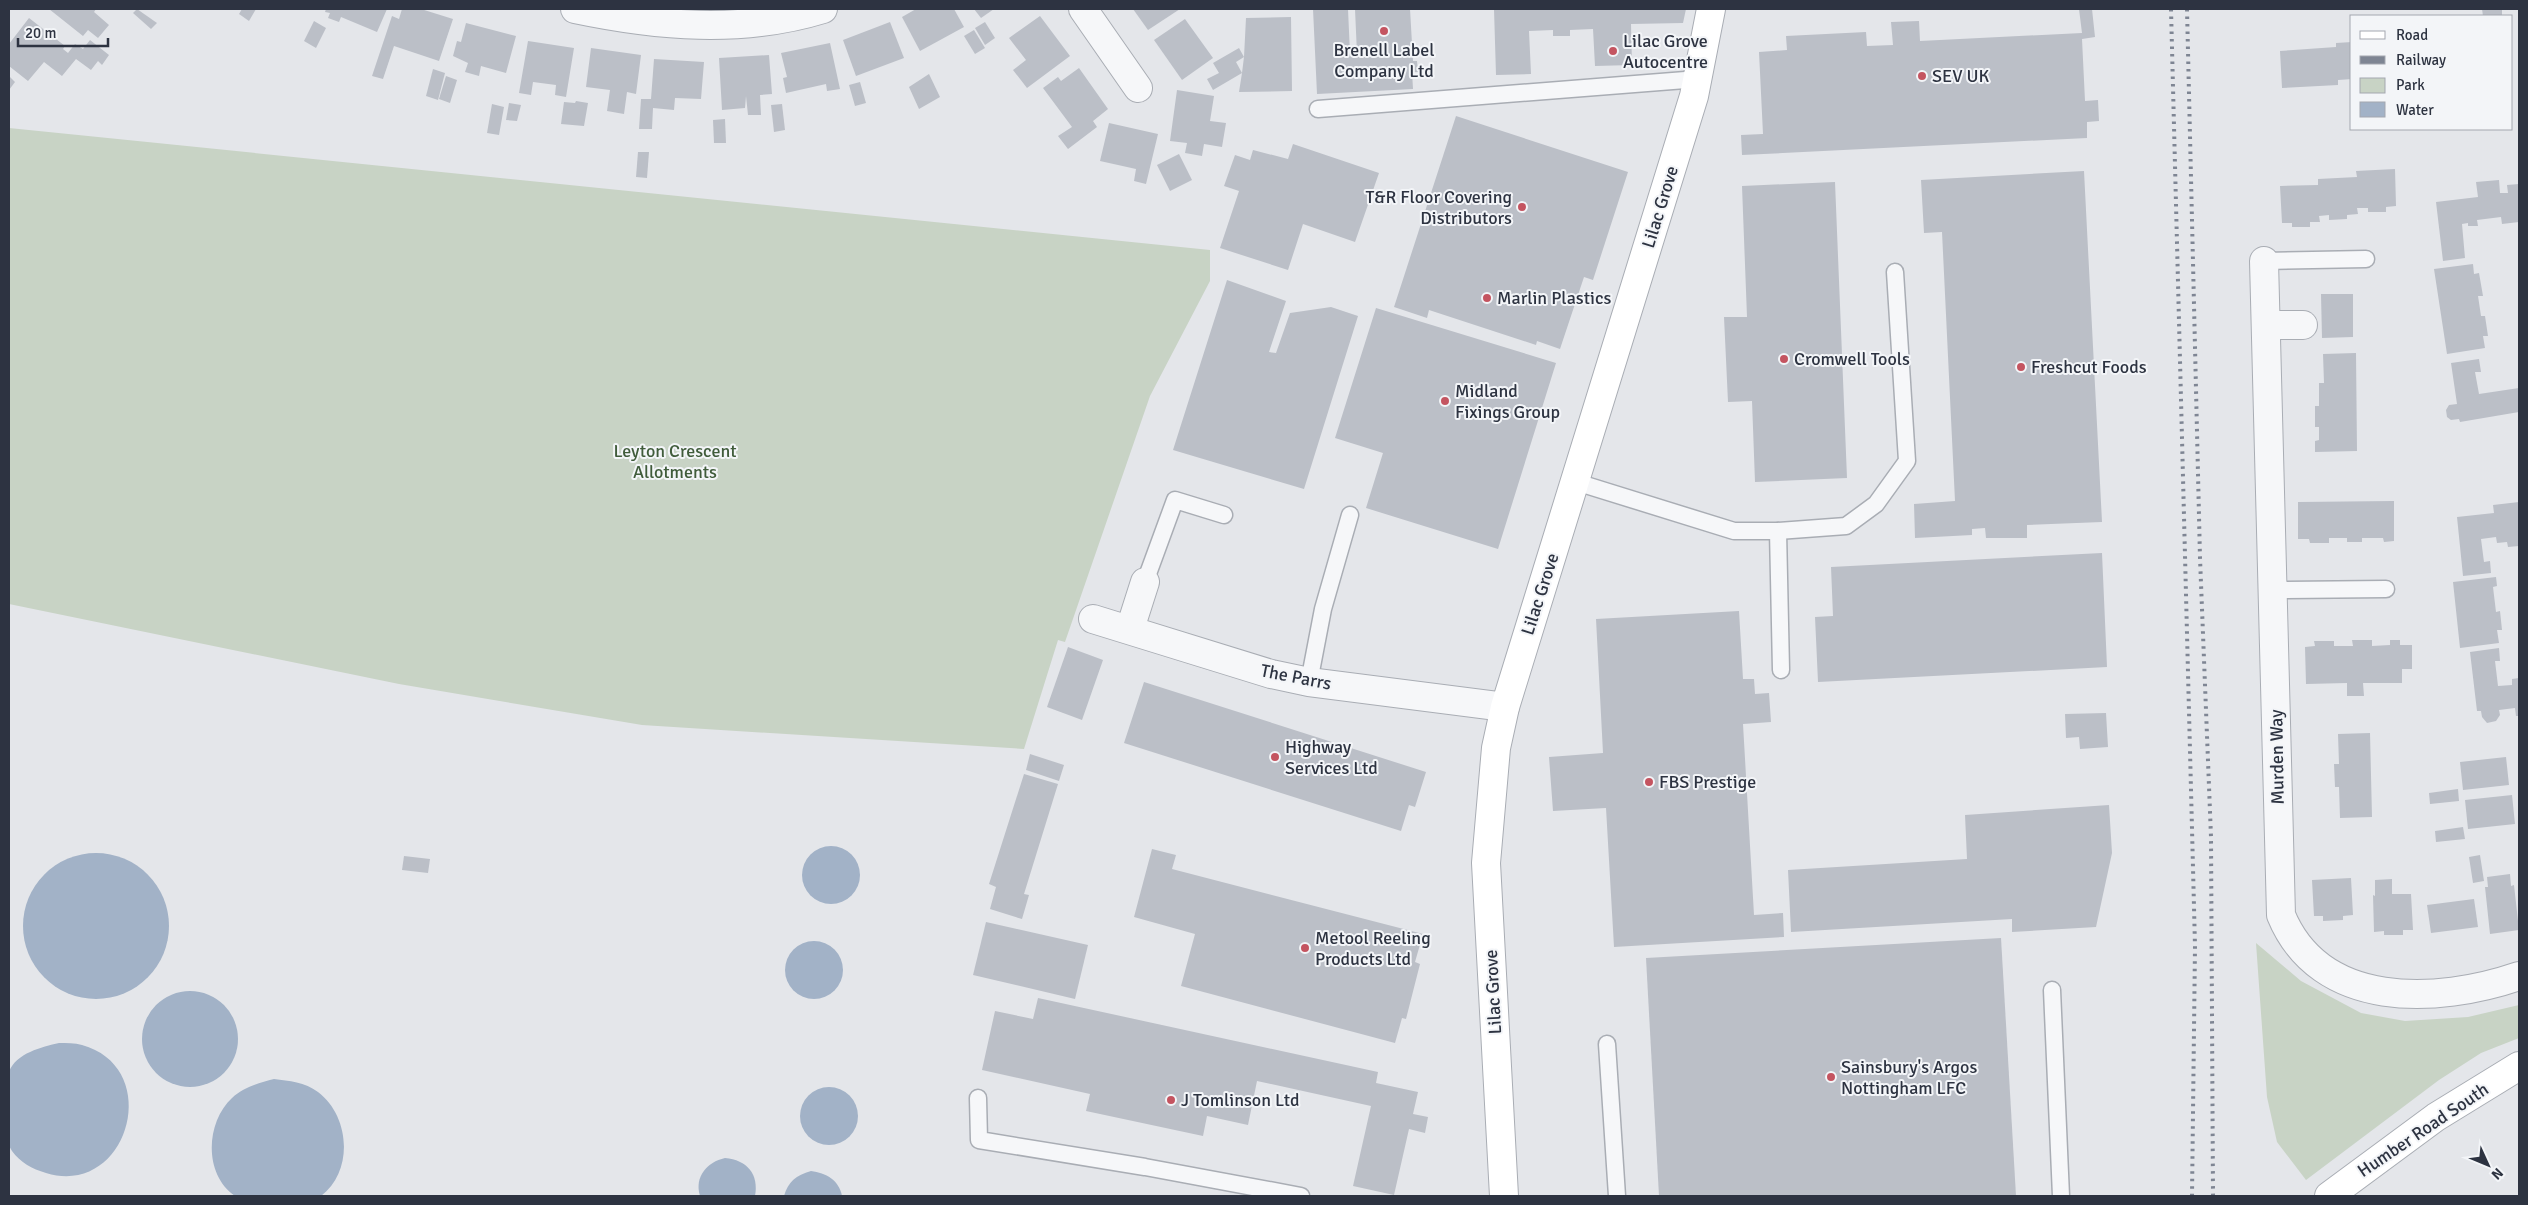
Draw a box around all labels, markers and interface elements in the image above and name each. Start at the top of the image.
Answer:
scale bar [18,15,108,47]
legend [2350,15,2513,130]
text: 20 m [25,24,56,42]
marker: Brenell Label Company Ltd [1378,25,1390,37]
text: Road [2396,26,2428,44]
place label: Lilac Grove Autocentre [1623,30,1708,73]
place label: Brenell Label Company Ltd [1333,39,1435,82]
marker: Lilac Grove Autocentre [1607,45,1619,57]
text: Railway [2396,51,2446,69]
place label: SEV UK [1932,65,1990,87]
marker: SEV UK [1916,70,1928,82]
text: Park [2396,76,2425,94]
text: Water [2396,101,2434,119]
street label: Lilac Grove [1637,163,1683,251]
place label: T&R Floor Covering Distributors [1366,186,1512,229]
marker: T&R Floor Covering Distributors [1516,201,1528,213]
place label: Marlin Plastics [1497,287,1611,309]
marker: Marlin Plastics [1481,292,1493,304]
place label: Cromwell Tools [1794,348,1910,370]
marker: Cromwell Tools [1778,353,1790,365]
place label: Freshcut Foods [2031,356,2147,378]
marker: Freshcut Foods [2015,361,2027,373]
place label: Midland Fixings Group [1455,380,1560,423]
marker: Midland Fixings Group [1439,395,1451,407]
park label: Leyton Crescent Allotments [613,440,737,483]
street label: Lilac Grove [1516,550,1564,638]
street label: The Parrs [1259,659,1333,695]
street label: Murden Way [2265,709,2289,805]
place label: Highway Services Ltd [1285,736,1378,779]
marker: Highway Services Ltd [1269,751,1281,763]
place label: FBS Prestige [1659,771,1756,793]
marker: FBS Prestige [1643,776,1655,788]
place label: Metool Reeling Products Ltd [1315,927,1431,970]
marker: Metool Reeling Products Ltd [1299,942,1311,954]
street label: Lilac Grove [1480,949,1506,1035]
place label: Sainsbury's Argos Nottingham LFC [1841,1056,1977,1099]
marker: Sainsbury's Argos Nottingham LFC [1825,1071,1837,1083]
street label: Humber Road South [2353,1078,2493,1182]
place label: J Tomlinson Ltd [1181,1089,1299,1111]
marker: J Tomlinson Ltd [1165,1094,1177,1106]
north arrow [2463,1140,2513,1190]
text: N [2487,1164,2506,1183]

